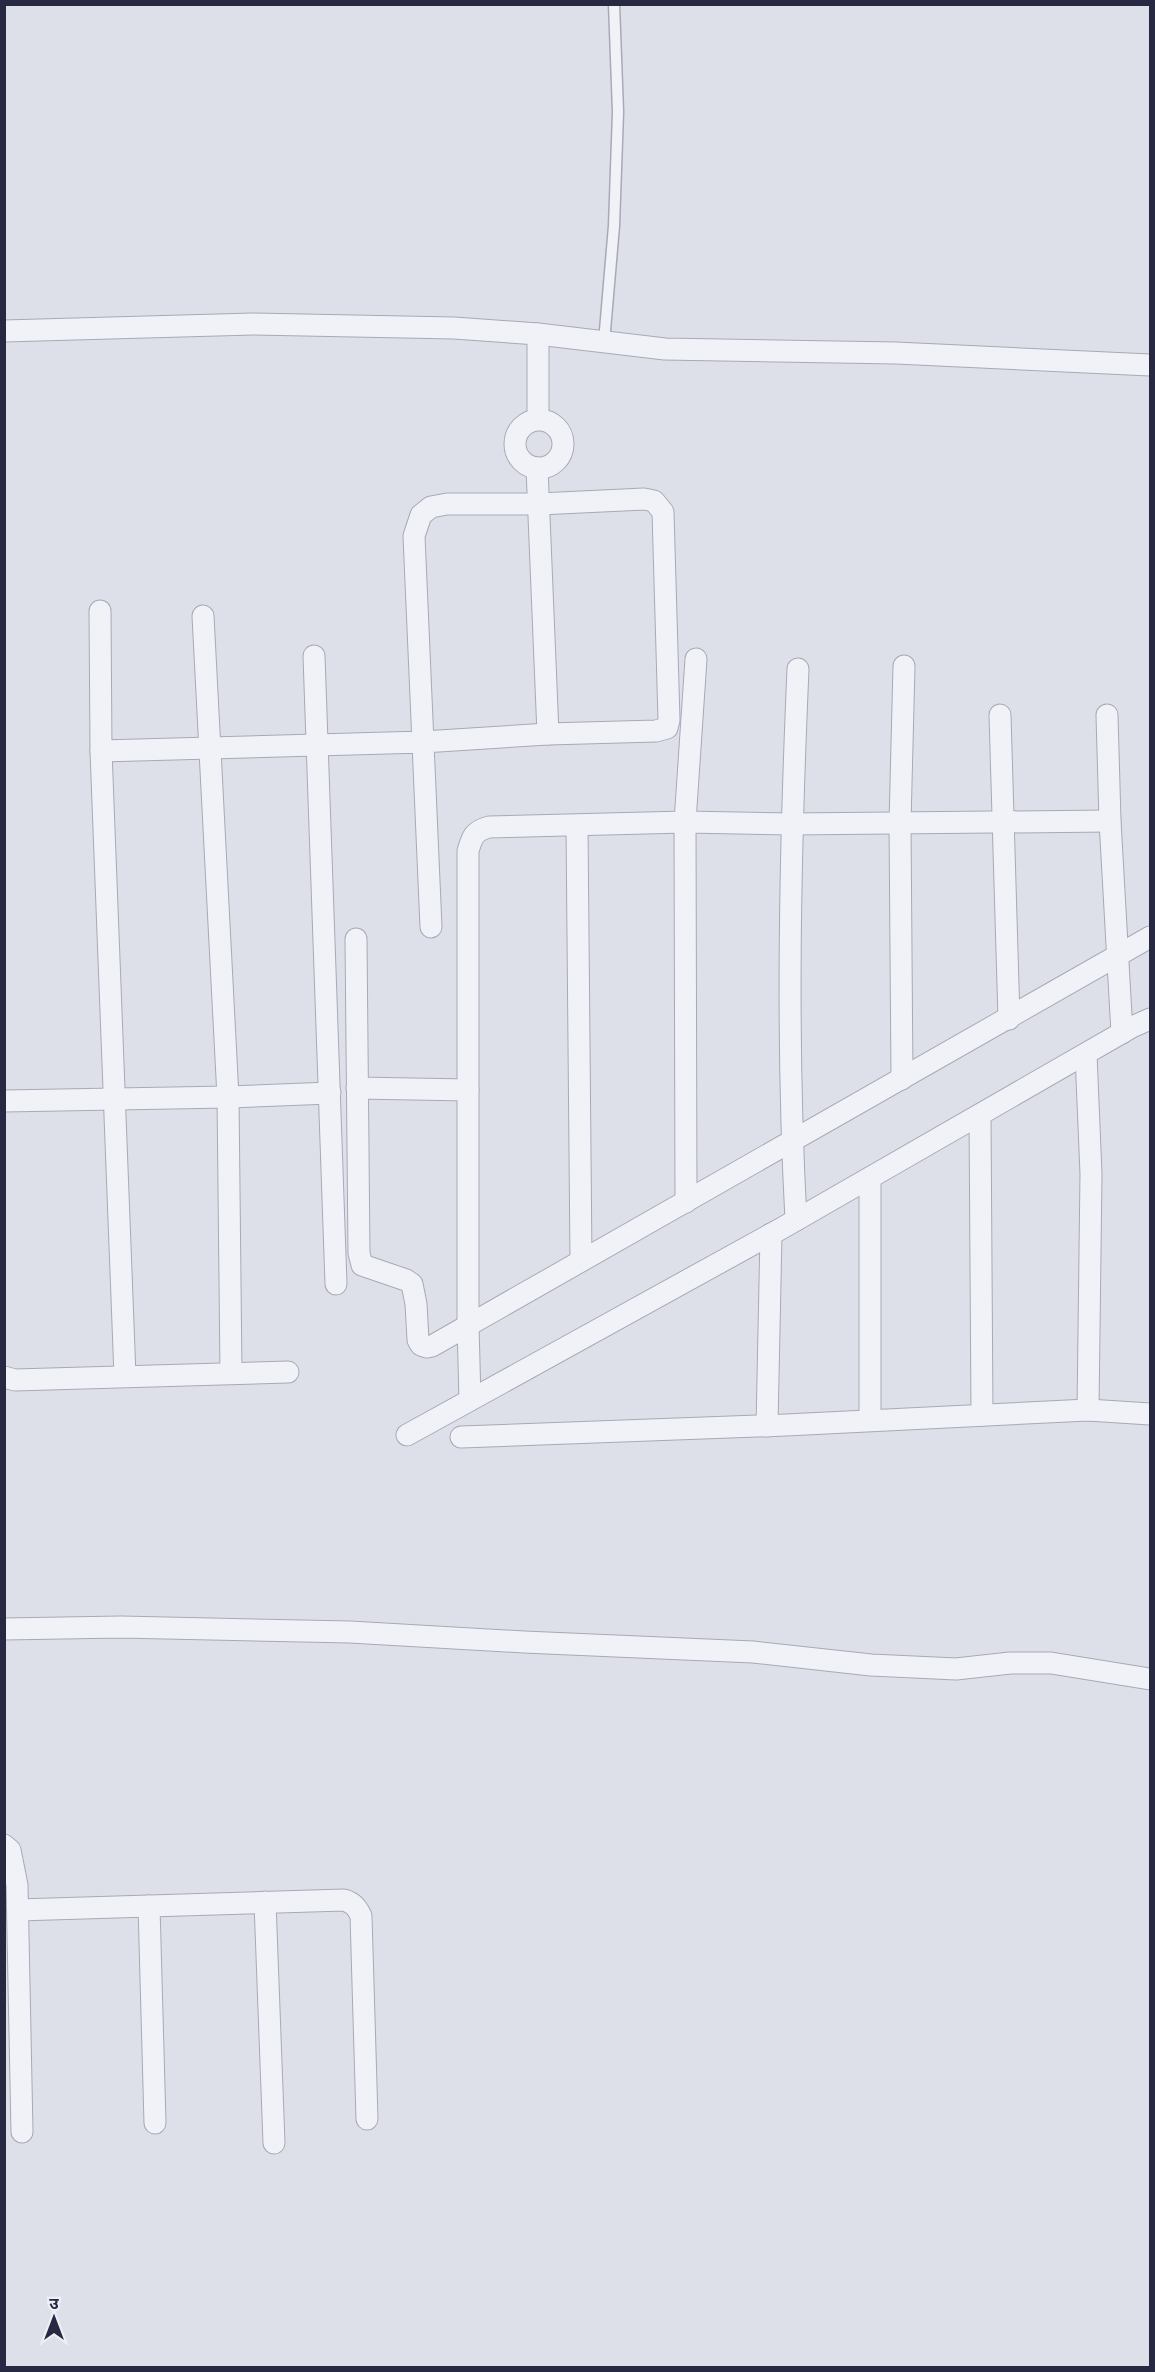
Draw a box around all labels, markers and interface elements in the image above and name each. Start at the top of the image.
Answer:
north arrow [24,2288,84,2348]
text: उ [49,2292,59,2314]

